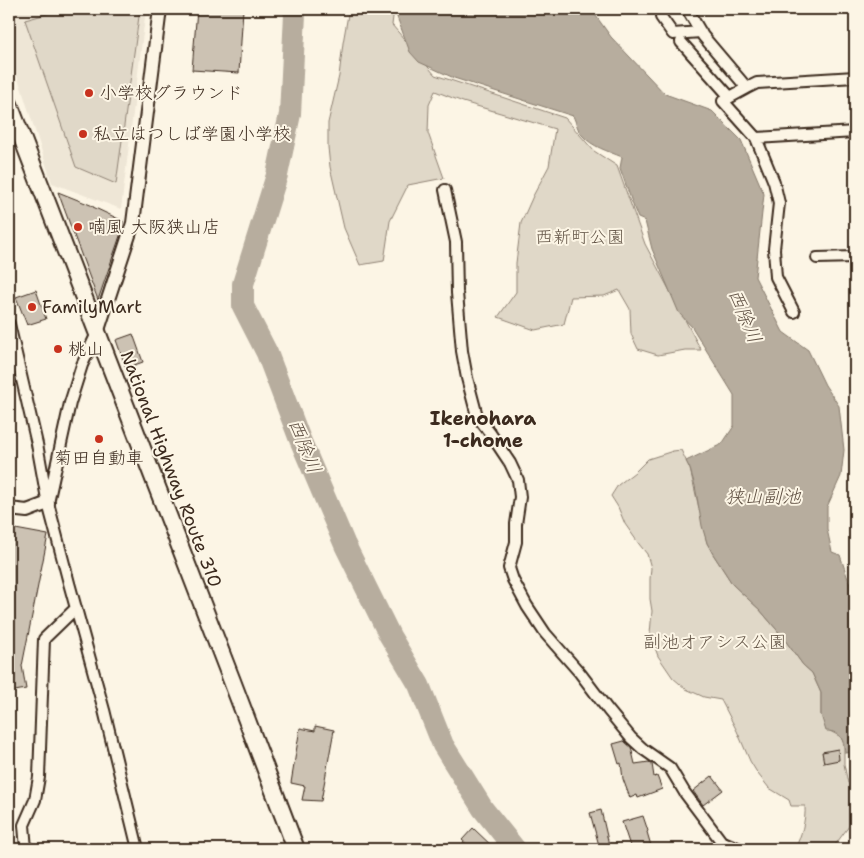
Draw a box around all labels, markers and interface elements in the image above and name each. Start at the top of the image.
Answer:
place label: 小学校グラウンド [99,81,243,105]
marker: 小学校グラウンド [83,87,95,99]
place label: 私立はつしば学園小学校 [93,122,291,146]
marker: 私立はつしば学園小学校 [77,128,89,140]
place label: 喃風 大阪狭山店 [88,215,220,239]
marker: 喃風 大阪狭山店 [72,221,84,233]
park label: 西新町公園 [535,225,625,249]
water label: 西除川 [722,285,768,347]
place label: FamilyMart [42,295,142,319]
marker: FamilyMart [26,301,38,313]
place label: 桃山 [68,337,104,361]
marker: 桃山 [52,343,64,355]
street label: National Highway Route 310 [115,347,227,591]
district label: Ikenohara 1-chome [430,406,536,453]
water label: 西除川 [283,415,327,477]
marker: 菊田自動車 [93,433,105,445]
place label: 菊田自動車 [54,446,144,470]
water label: 狭山副池 [725,484,802,509]
park label: 副池オアシス公園 [643,630,787,654]

